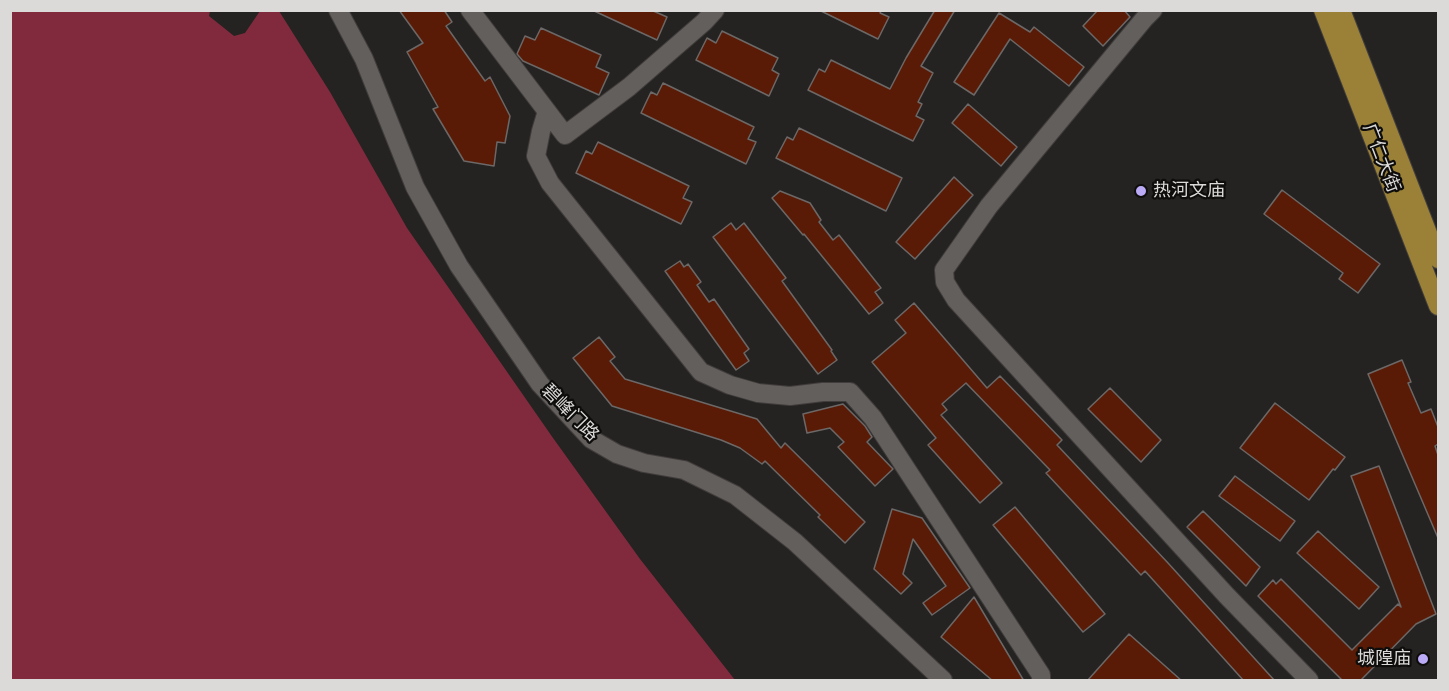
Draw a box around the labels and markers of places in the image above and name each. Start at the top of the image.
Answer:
place label: 热河文庙 [1153,180,1225,202]
marker: 热河文庙 [1134,184,1148,198]
place label: 城隍庙 [1357,648,1411,670]
marker: 城隍庙 [1416,652,1430,666]

